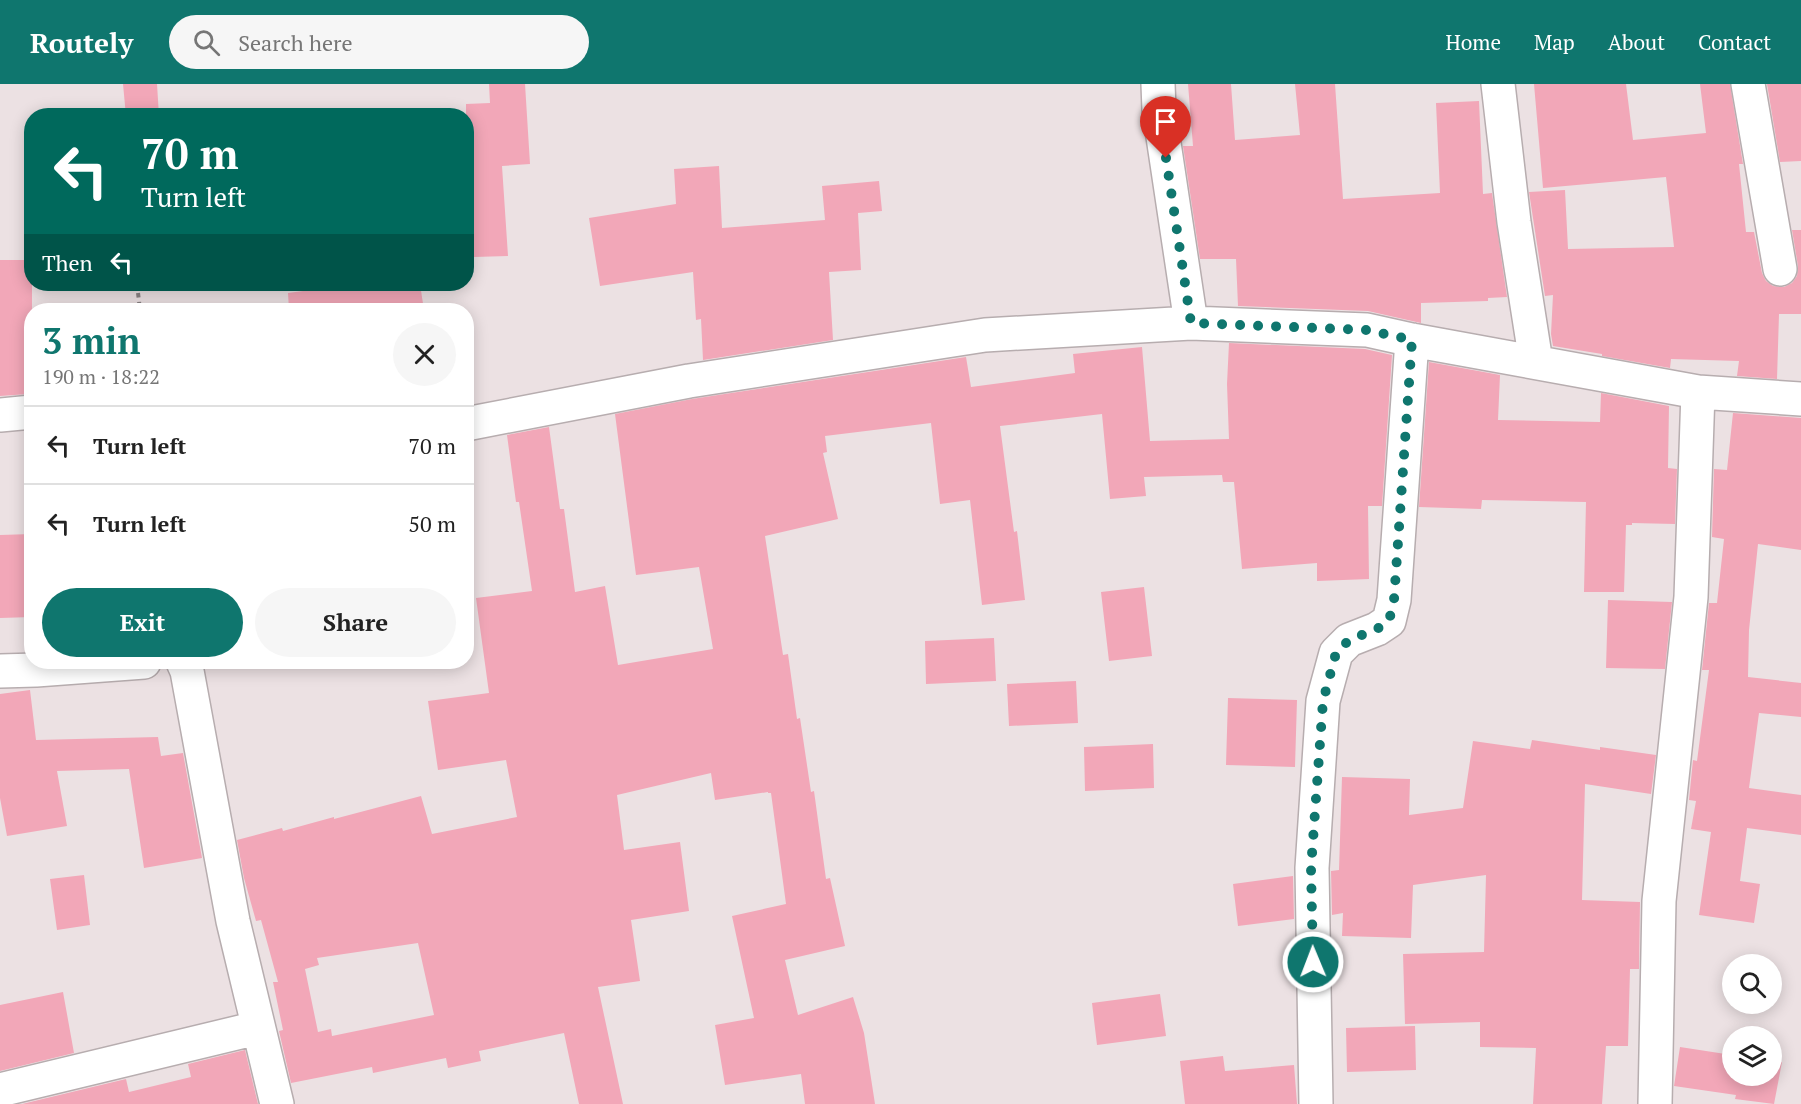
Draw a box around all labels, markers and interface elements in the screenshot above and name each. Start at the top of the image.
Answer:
search box [169,15,589,69]
text: Routely [30,24,133,61]
icon: search [190,26,223,59]
text: Search here [238,28,353,57]
text: Home [1445,28,1501,56]
text: Map [1534,28,1575,56]
text: About [1608,28,1665,56]
text: Contact [1698,28,1771,56]
pin [1140,96,1191,158]
icon: arrive [1149,105,1182,138]
text: 70 m [141,125,239,181]
icon: left [42,132,120,210]
text: Turn left [141,179,246,215]
icon: left [105,246,138,279]
text: Then [42,248,93,277]
text: 3 min [42,317,140,364]
button: close [393,323,456,386]
text: 190 m · 18:22 [42,363,160,390]
icon: left [42,429,75,462]
text: Turn left [93,431,186,460]
text: 70 m [408,431,456,460]
icon: left [42,507,75,540]
text: Turn left [93,509,186,538]
text: 50 m [408,509,456,538]
button: Exit [42,588,243,657]
button: Share [255,588,456,657]
position arrow [1281,930,1345,994]
map controls [1722,954,1782,1086]
button: search [1722,954,1782,1014]
button: layers [1722,1026,1782,1086]

